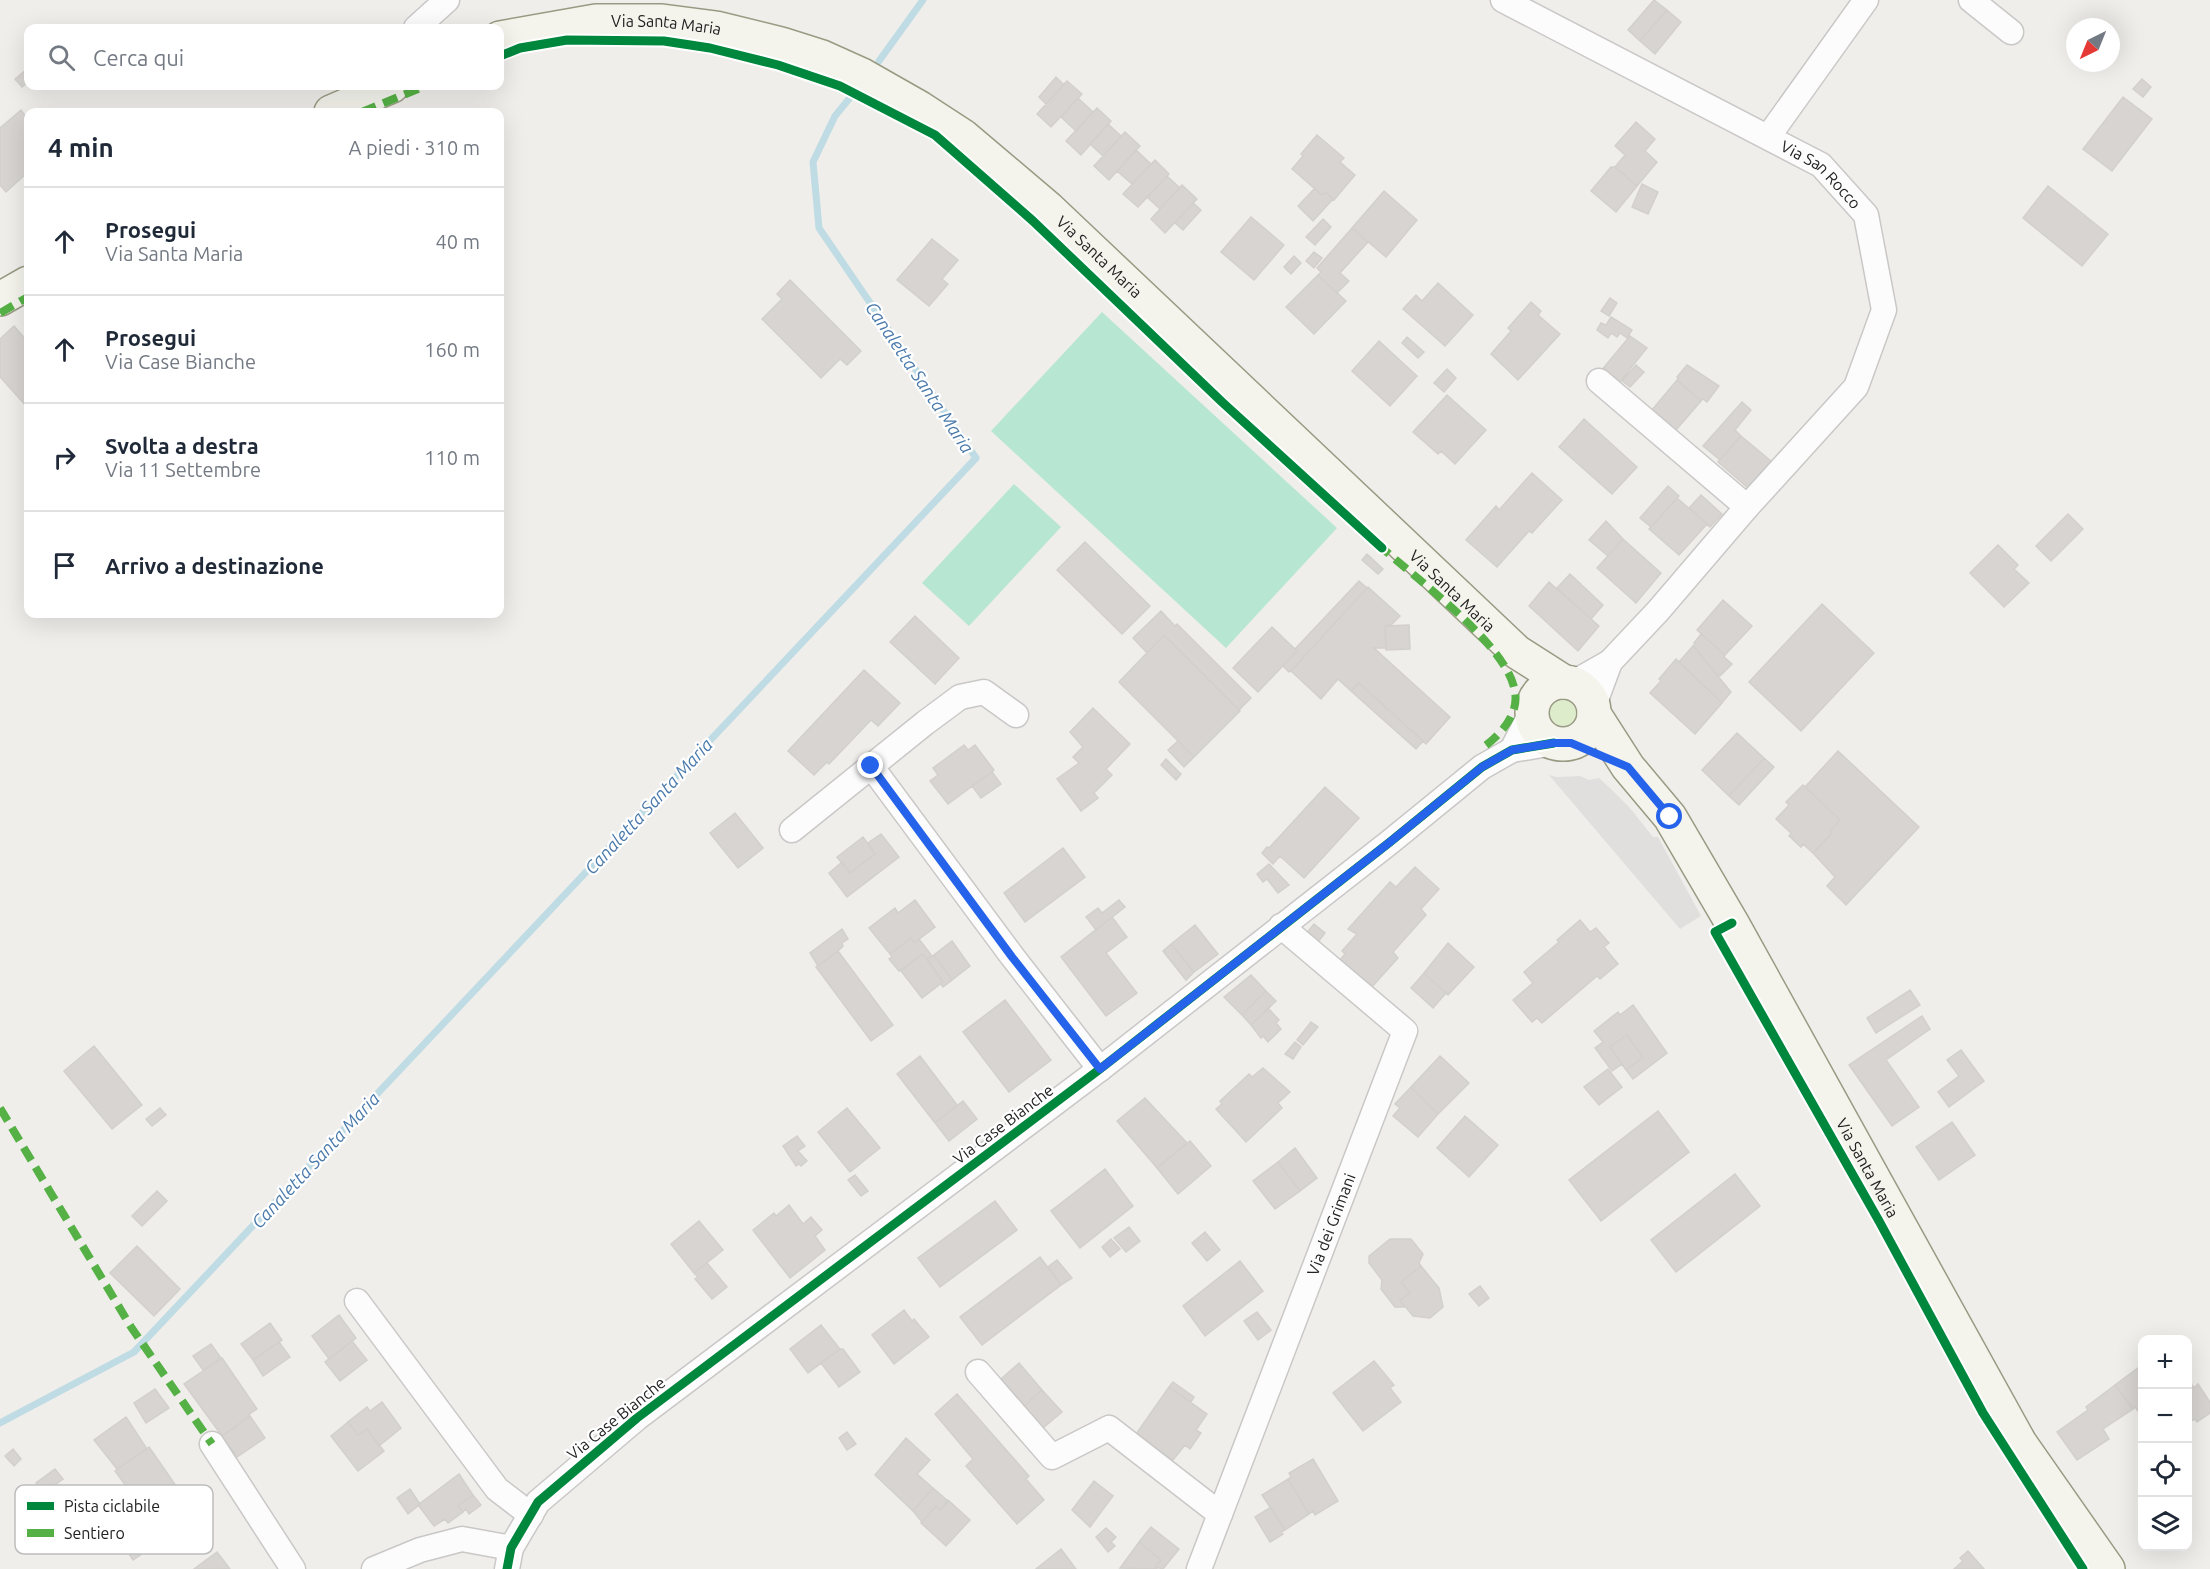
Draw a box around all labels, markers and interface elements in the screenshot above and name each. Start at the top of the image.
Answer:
street label: Via Santa Maria [611,12,723,38]
north arrow [2066,18,2120,72]
search box [24,24,504,90]
icon: search [45,41,78,74]
text: Cerca qui [93,45,184,70]
text: 4 min [48,133,114,162]
text: A piedi · 310 m [349,136,480,159]
street label: Via San Rocco [1778,137,1865,212]
street label: Via Santa Maria [1053,212,1146,301]
text: Prosegui [105,217,196,242]
icon: ahead [48,225,81,258]
text: 40 m [436,230,480,253]
text: Via Santa Maria [105,242,243,265]
water label: Canaletta Santa Maria [862,298,978,457]
text: Prosegui [105,325,196,350]
icon: ahead [48,333,81,366]
text: 160 m [424,338,480,361]
text: Via Case Bianche [105,350,256,373]
text: Svolta a destra [105,433,259,458]
icon: right [48,441,81,474]
text: 110 m [424,446,480,469]
text: Via 11 Settembre [105,458,261,481]
street label: Via Santa Maria [1406,546,1499,635]
icon: arrive [48,549,81,582]
text: Arrivo a destinazione [105,553,324,578]
water label: Canaletta Santa Maria [580,734,716,878]
route end [857,752,883,778]
route start [1656,803,1682,829]
street label: Via Case Bianche [949,1080,1057,1168]
water label: Canaletta Santa Maria [247,1088,383,1232]
street label: Via Santa Maria [1833,1115,1902,1221]
street label: Via dei Grimani [1303,1171,1359,1278]
map controls [2138,1335,2192,1551]
button: + [2138,1335,2192,1389]
street label: Via Case Bianche [563,1373,669,1463]
button: − [2138,1389,2192,1443]
button: locate [2138,1443,2192,1497]
legend [15,1485,213,1554]
text: Pista ciclabile [64,1497,160,1515]
button: layers [2138,1497,2192,1551]
text: Sentiero [64,1524,125,1542]

